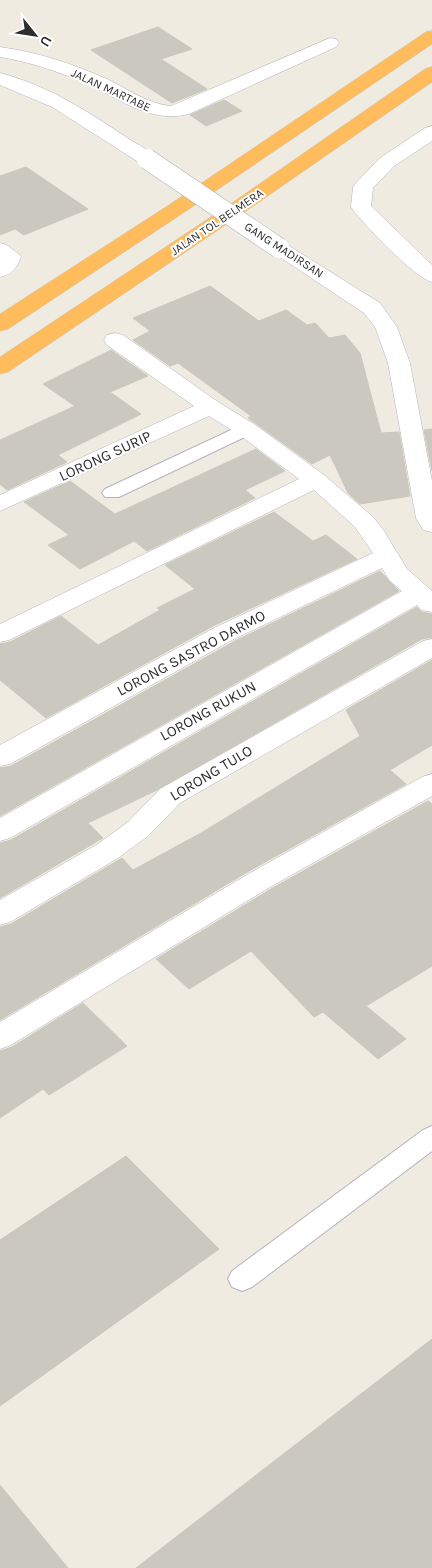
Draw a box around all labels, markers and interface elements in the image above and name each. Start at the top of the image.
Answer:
north arrow [10,10,60,60]
text: U [36,33,56,50]
street label: JALAN MARTABE [69,65,153,115]
street label: JALAN TOL BELMERA [168,186,266,258]
street label: GANG MADIRSAN [242,219,326,281]
street label: LORONG SURIP [56,427,154,485]
street label: LORONG SASTRO DARMO [114,606,268,700]
street label: LORONG RUKUN [157,677,259,745]
street label: LORONG TULO [166,741,256,805]

